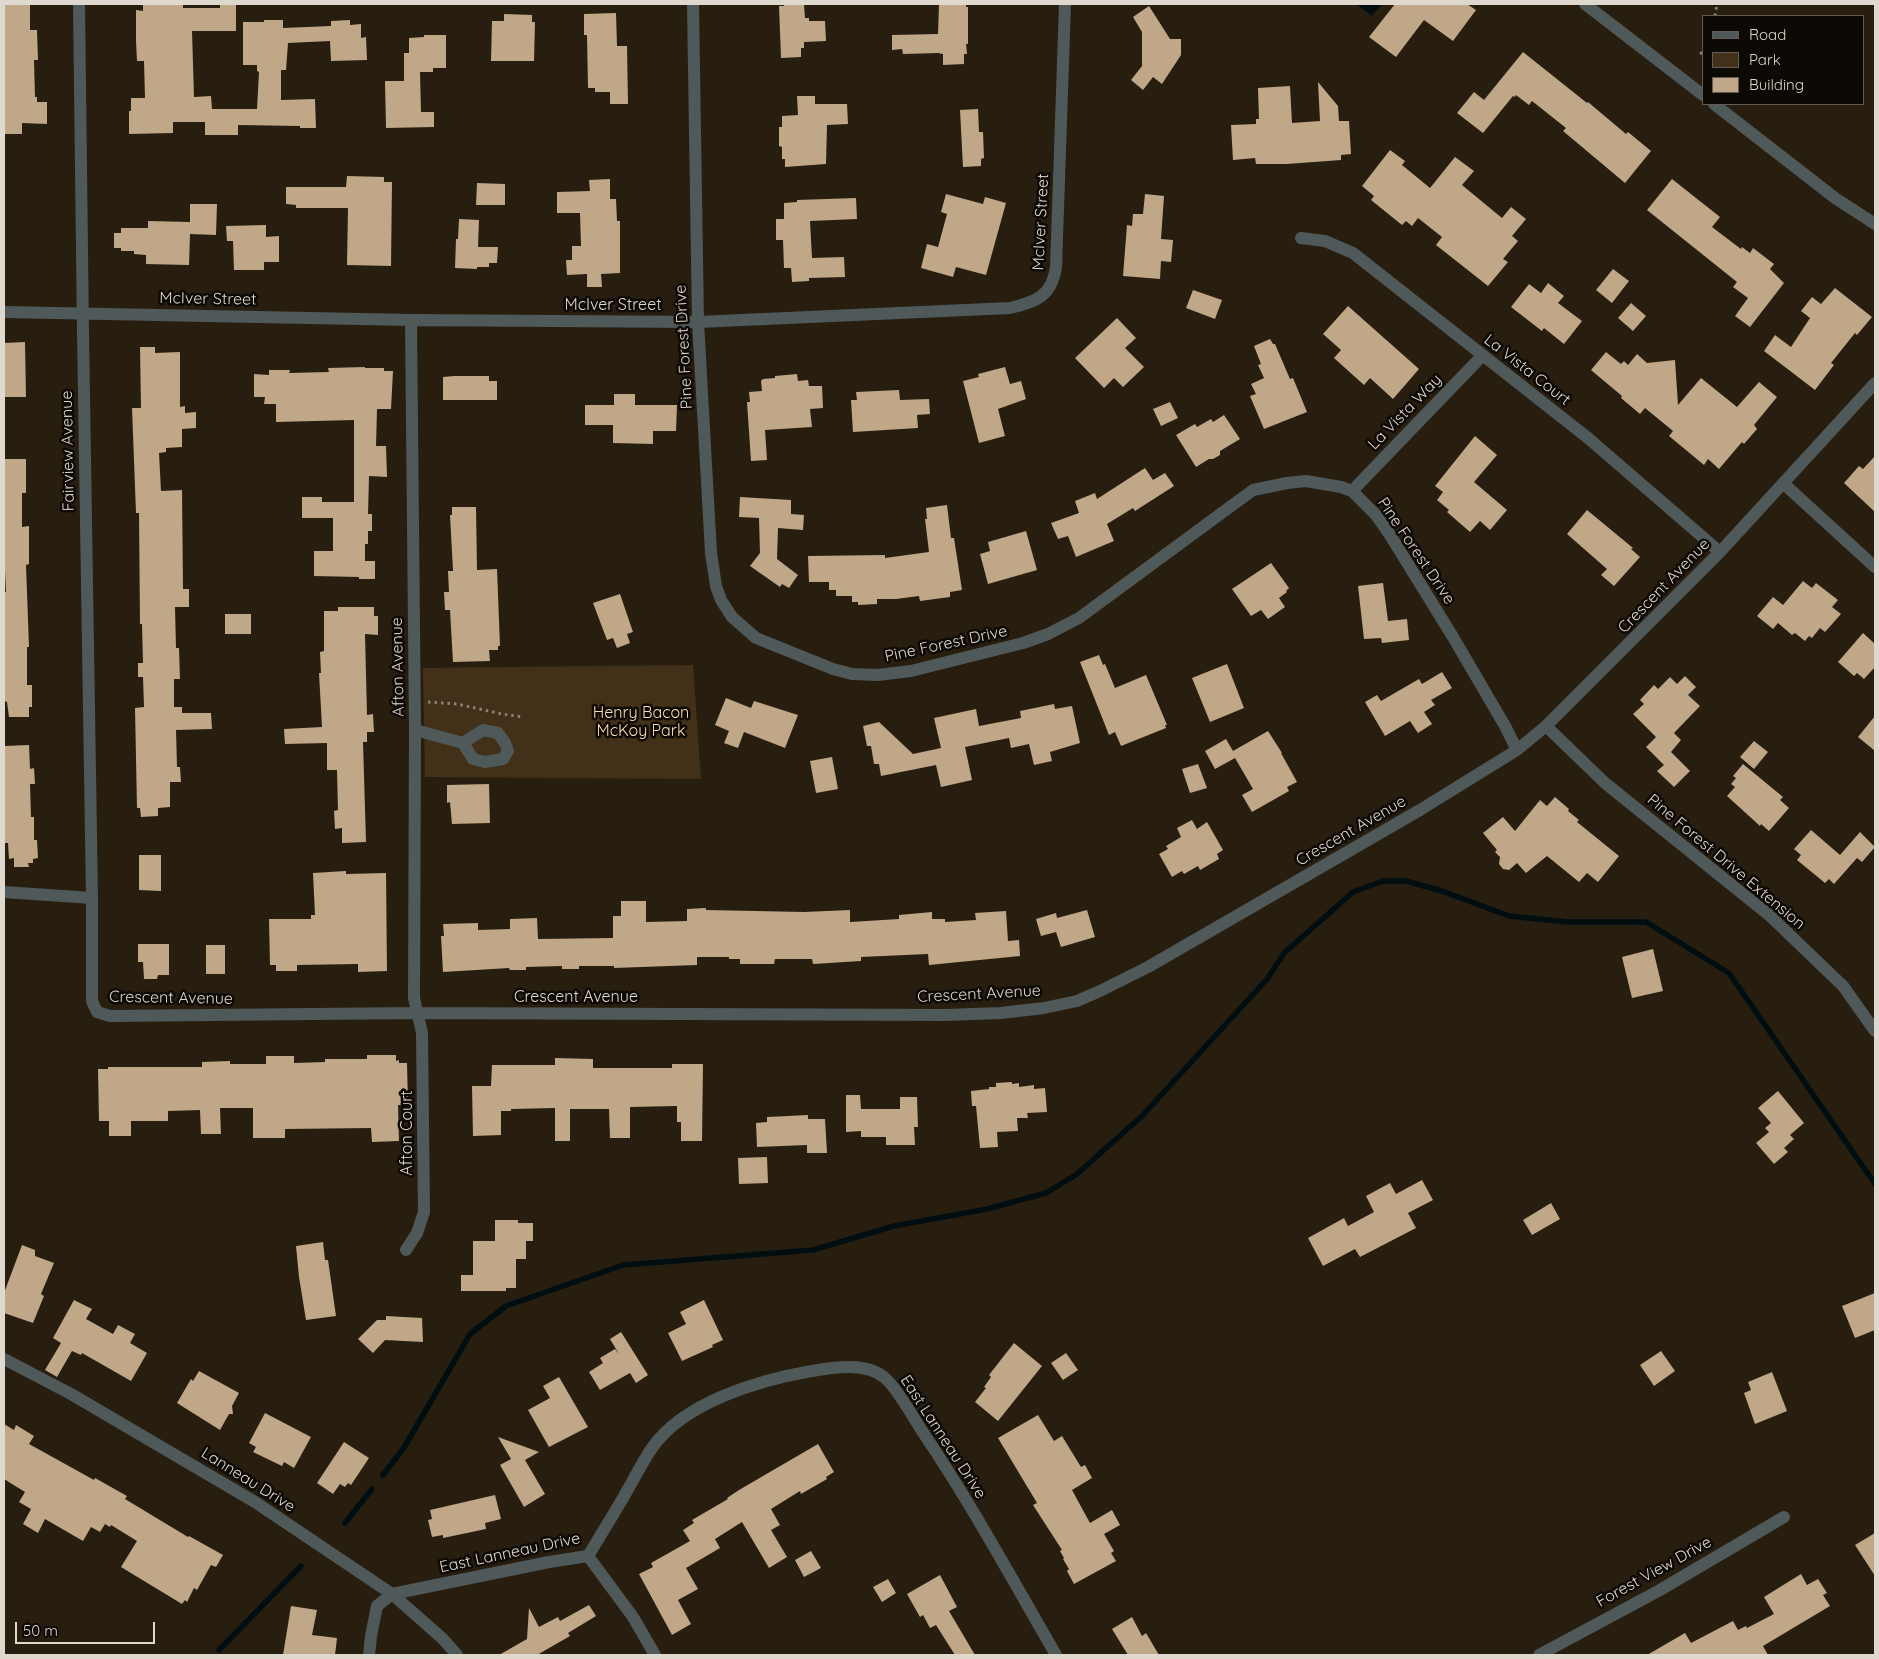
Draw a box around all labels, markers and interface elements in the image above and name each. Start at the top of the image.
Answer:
legend [1702,15,1864,105]
text: Road [1749,25,1786,44]
text: Park [1749,50,1781,69]
text: Building [1749,75,1804,94]
street label: McIver Street [1029,173,1053,271]
street label: Pine Forest Drive [671,284,697,410]
street label: McIver Street [159,289,257,309]
street label: McIver Street [564,295,662,315]
street label: La Vista Court [1480,330,1574,410]
street label: La Vista Way [1364,370,1446,454]
street label: Fairview Avenue [57,390,79,512]
street label: Pine Forest Drive [1373,494,1459,608]
street label: Crescent Avenue [1614,535,1714,637]
street label: Afton Avenue [388,617,408,717]
street label: Pine Forest Drive [883,622,1009,666]
park label: Henry Bacon McKoy Park [593,703,689,741]
street label: Pine Forest Drive Extension [1643,790,1809,934]
street label: Crescent Avenue [1293,792,1409,870]
street label: Crescent Avenue [917,981,1041,1007]
street label: Crescent Avenue [109,987,233,1009]
street label: Crescent Avenue [514,987,638,1007]
street label: Afton Court [397,1090,417,1176]
street label: East Lanneau Drive [896,1372,990,1502]
street label: Lanneau Drive [197,1443,299,1517]
street label: East Lanneau Drive [438,1529,582,1577]
street label: Forest View Drive [1593,1532,1715,1612]
scale bar [18,1612,158,1644]
text: 50 m [23,1621,58,1640]

